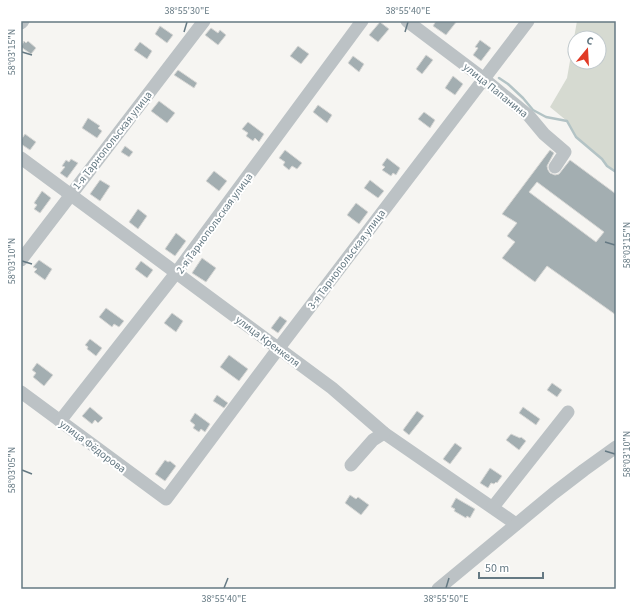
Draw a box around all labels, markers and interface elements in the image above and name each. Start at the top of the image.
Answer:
text: 38°55'30"E [164,4,210,18]
text: 38°55'40"E [385,4,431,18]
text: 58°03'15"N [5,29,19,75]
north arrow [567,30,607,70]
text: С [585,33,596,49]
street label: улица Папанина [460,60,531,121]
street label: 1-я Тарнопольская улица [69,88,156,193]
street label: 2-я Тарнопольская улица [173,170,256,277]
street label: 3-я Тарнопольская улица [304,206,389,312]
text: 58°03'15"N [620,222,634,268]
text: 58°03'10"N [5,238,19,284]
street label: улица Кренкеля [232,312,303,371]
street label: улица Фёдорова [56,416,129,476]
text: 58°03'10"N [620,431,634,477]
text: 58°03'05"N [5,447,19,493]
scale bar [479,554,543,580]
text: 50 m [485,560,509,577]
text: 38°55'40"E [201,592,247,606]
text: 38°55'50"E [423,592,469,606]

